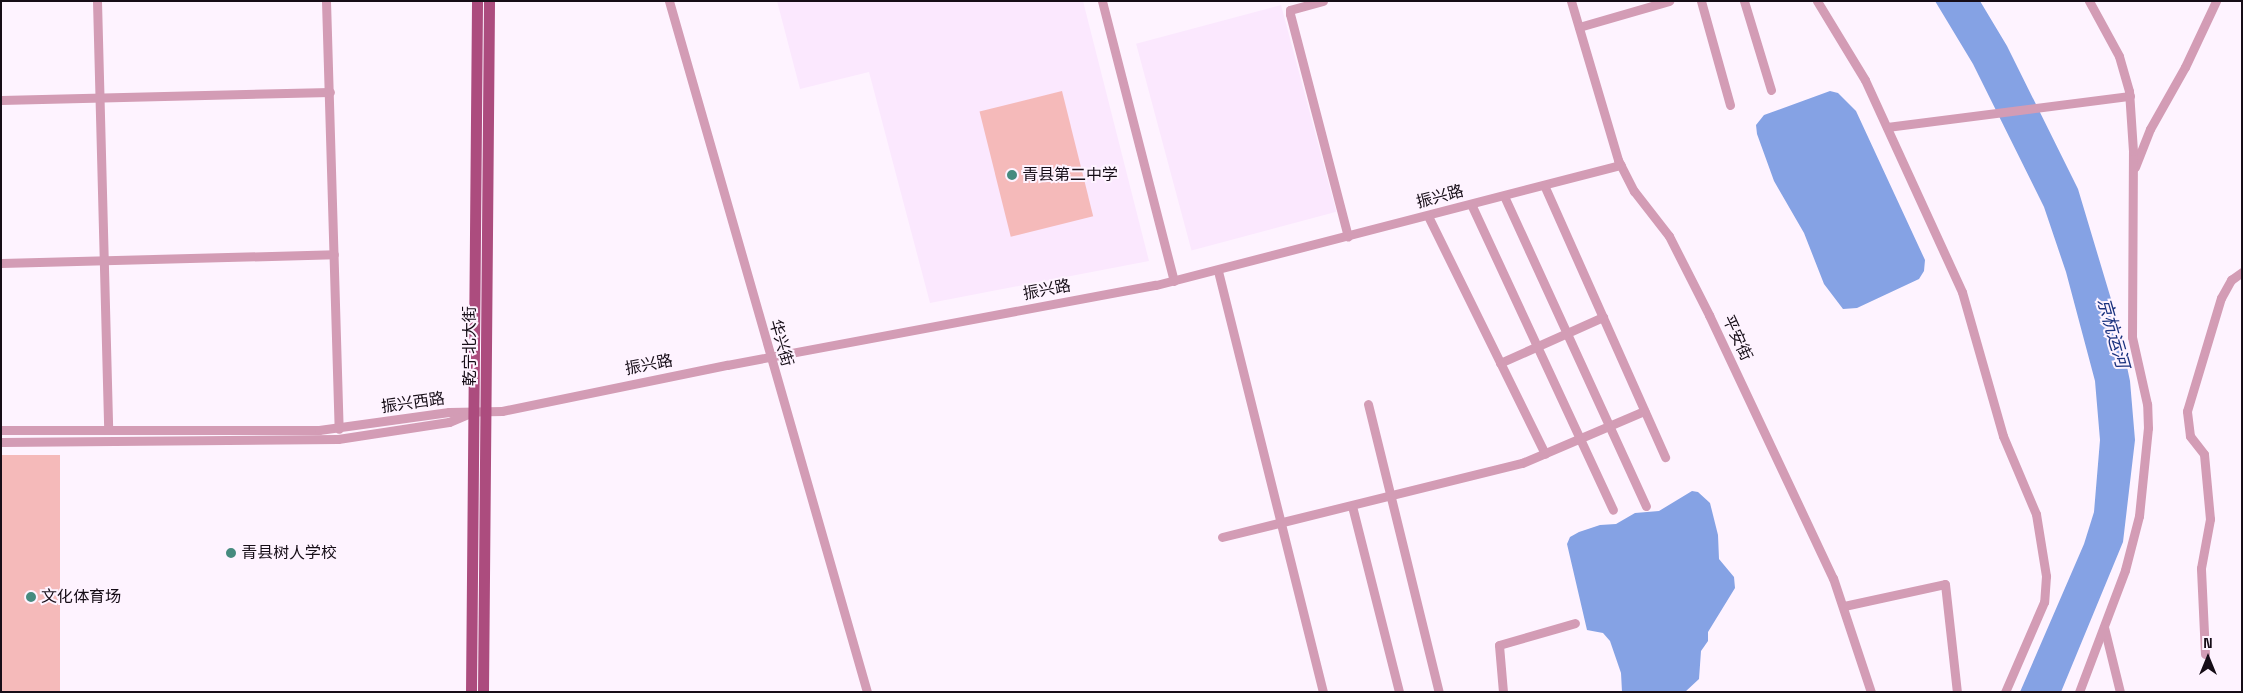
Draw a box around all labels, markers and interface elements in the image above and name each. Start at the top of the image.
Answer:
place label: 青县第二中学 [1022,165,1118,185]
marker: 青县第二中学 [1006,169,1018,181]
street label: 振兴路 [1414,182,1466,212]
street label: 振兴路 [1022,276,1072,304]
water label: 京杭运河 [2093,295,2133,371]
street label: 乾宁北大街 [460,306,480,386]
street label: 平安街 [1718,312,1756,364]
street label: 华兴街 [765,317,797,369]
street label: 振兴路 [624,351,674,379]
street label: 振兴西路 [380,389,446,417]
place label: 青县树人学校 [241,543,337,563]
marker: 青县树人学校 [225,547,237,559]
place label: 文化体育场 [41,587,121,607]
marker: 文化体育场 [25,591,37,603]
north arrow [2183,633,2233,683]
text: N [2203,634,2213,652]

